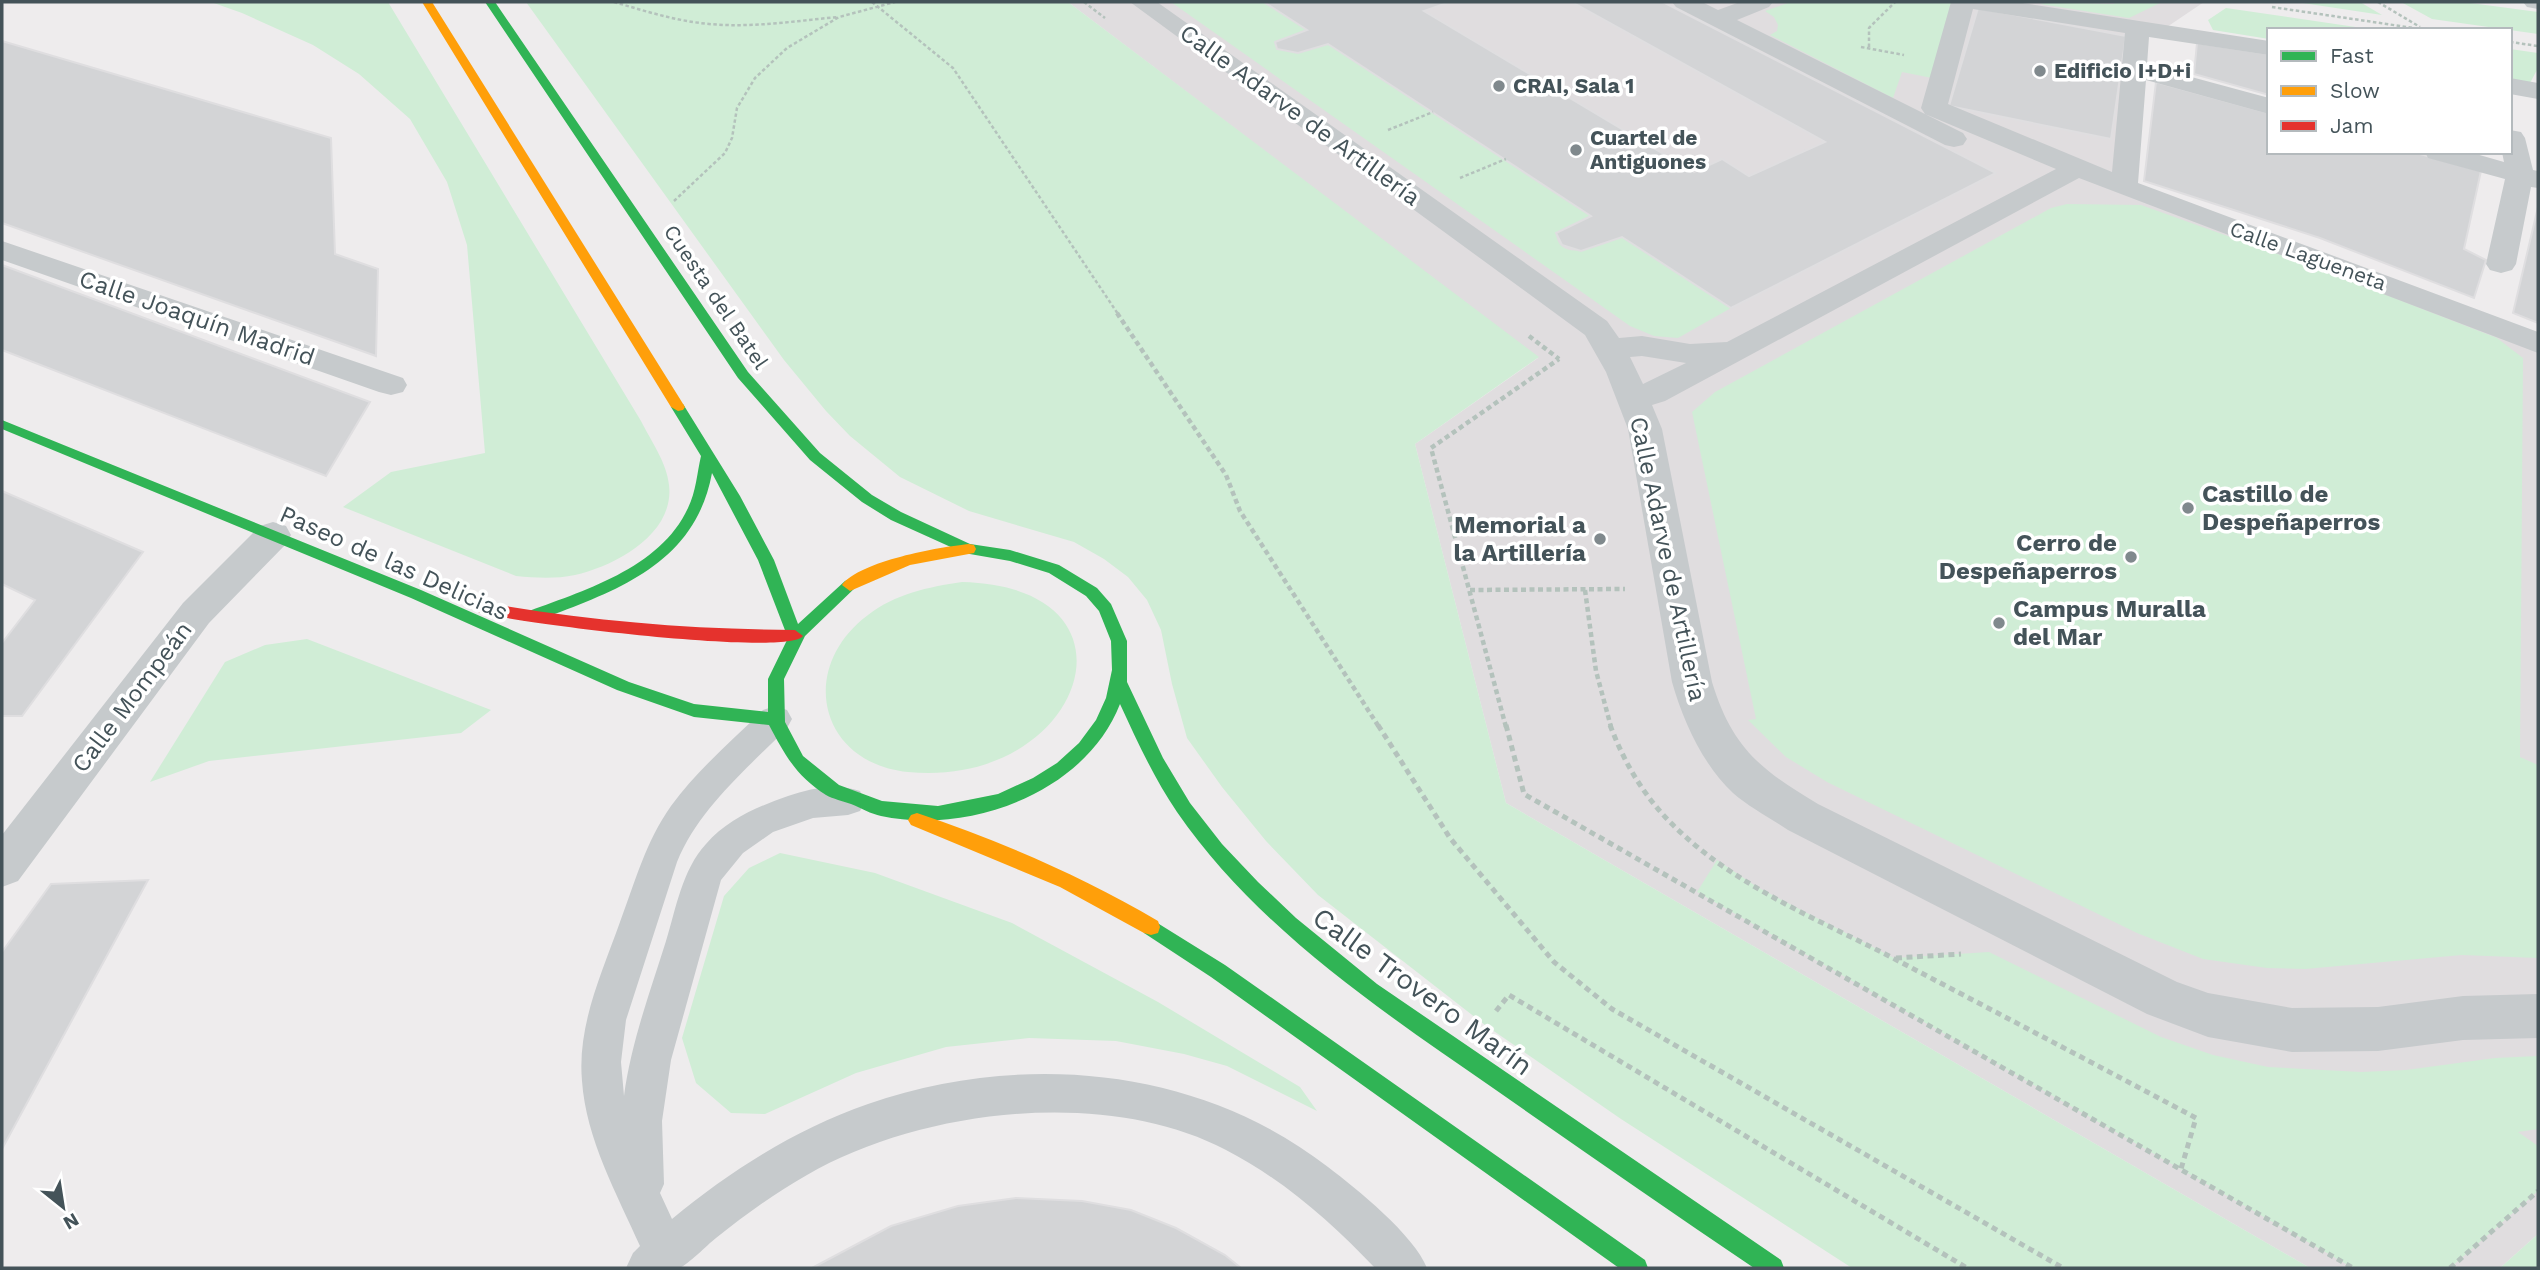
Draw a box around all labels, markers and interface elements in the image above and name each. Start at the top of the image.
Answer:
street label: Calle Adarve de Artillería [1174,18,1426,212]
legend [2267,28,2512,154]
text: Fast [2330,43,2374,68]
place label: Edificio I+D+i [2054,58,2191,83]
marker: Edificio I+D+i [2032,63,2048,79]
place label: CRAI, Sala 1 [1513,73,1634,98]
marker: CRAI, Sala 1 [1491,78,1507,94]
text: Slow [2330,78,2380,103]
text: Jam [2330,113,2373,138]
place label: Cuartel de Antiguones [1590,125,1706,174]
marker: Cuartel de Antiguones [1568,142,1584,158]
street label: Calle Lagueneta [2227,216,2390,295]
street label: Cuesta del Batel [659,220,774,374]
street label: Calle Joaquín Madrid [76,265,318,371]
street label: Calle Adarve de Artillería [1624,414,1712,704]
place label: Castillo de Despeñaperros [2202,480,2380,536]
street label: Paseo de las Delicias [275,500,513,626]
marker: Castillo de Despeñaperros [2180,500,2196,516]
place label: Memorial a la Artillería [1453,511,1586,567]
place label: Cerro de Despeñaperros [1939,529,2117,585]
marker: Memorial a la Artillería [1592,531,1608,547]
marker: Cerro de Despeñaperros [2123,549,2139,565]
place label: Campus Muralla del Mar [2013,595,2206,651]
marker: Campus Muralla del Mar [1991,615,2007,631]
street label: Calle Mompeán [66,616,198,778]
street label: Calle Trovero Marín [1306,901,1539,1082]
north arrow [28,1172,98,1242]
text: N [59,1208,83,1235]

